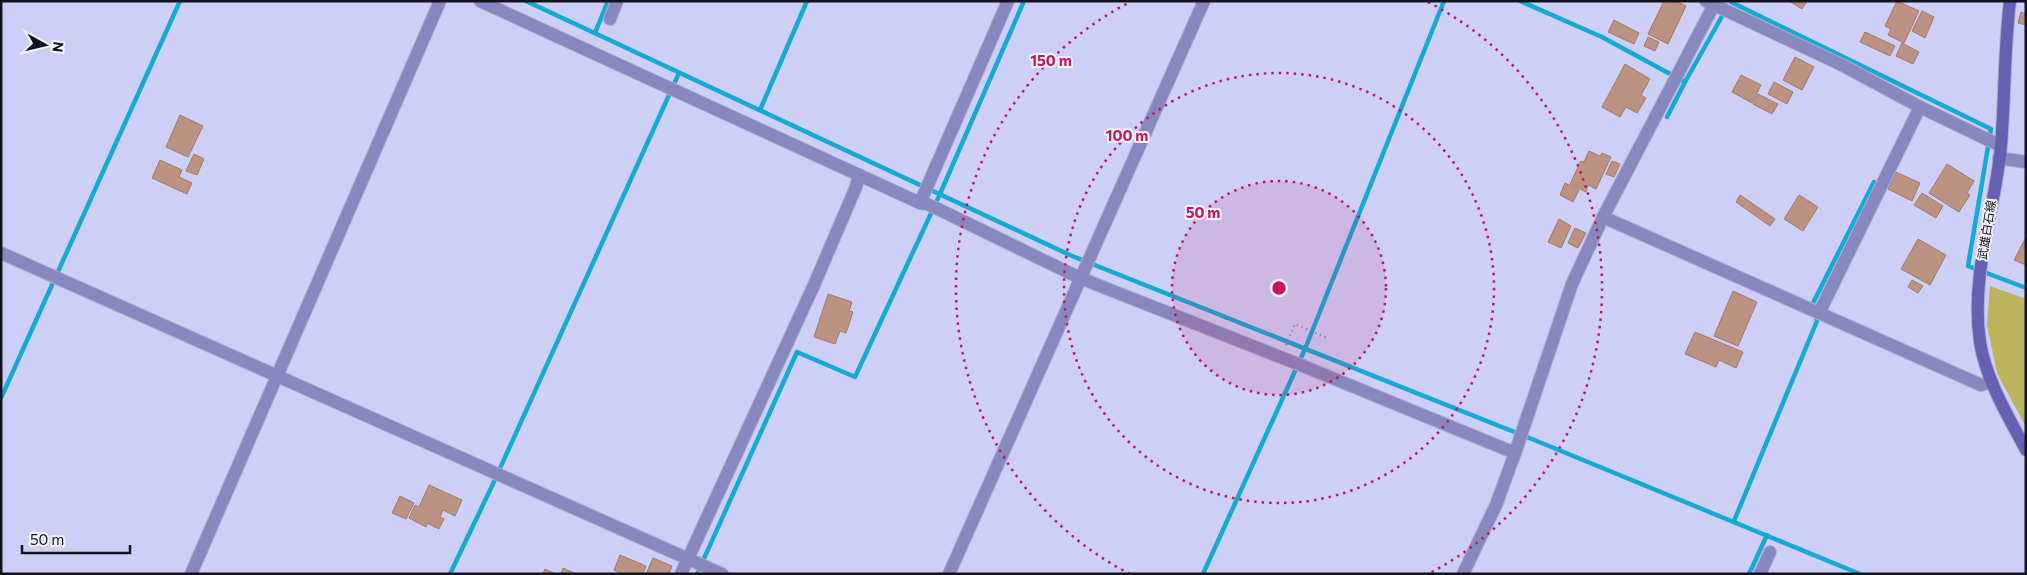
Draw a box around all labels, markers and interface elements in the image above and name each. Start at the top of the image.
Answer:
north arrow [20,20,70,70]
text: N [49,40,68,53]
text: 150 m [1030,51,1072,69]
text: 100 m [1106,126,1148,144]
street label: 武雄白石線 [1974,199,1998,261]
text: 50 m [1186,203,1220,221]
centre of rings [1270,279,1288,297]
scale bar [22,522,130,554]
text: 50 m [30,530,64,548]

